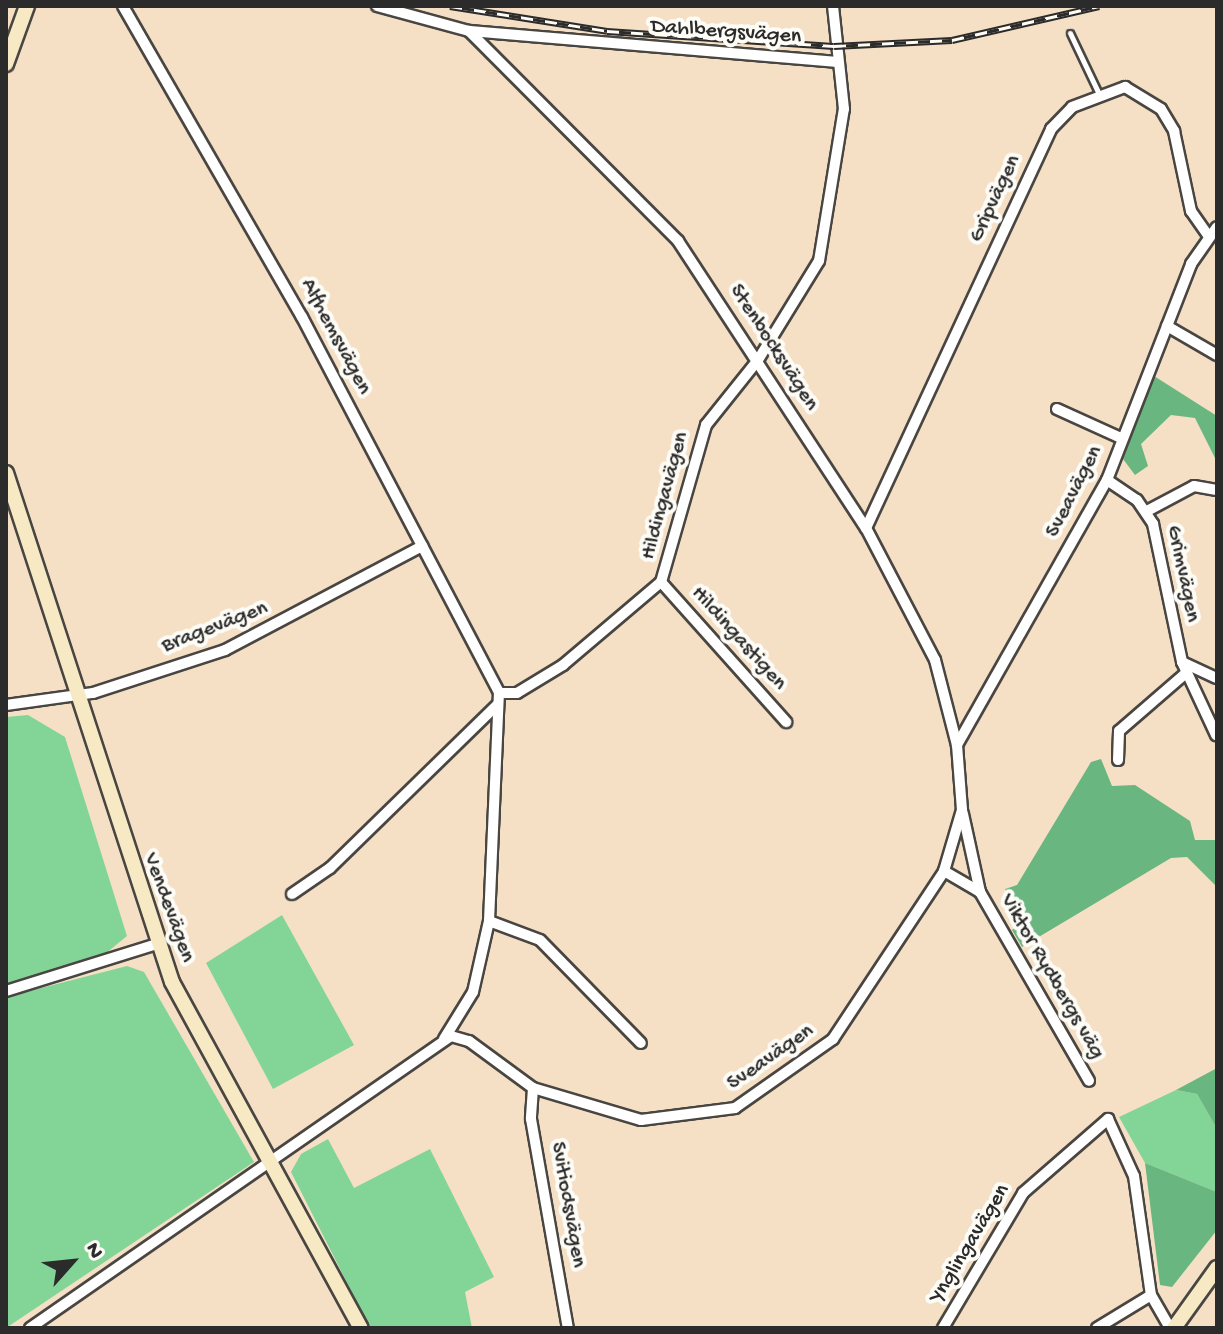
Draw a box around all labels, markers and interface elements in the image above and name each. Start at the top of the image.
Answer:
street label: Dahlbergsvägen [650,15,802,51]
street label: Gripvägen [964,151,1028,247]
street label: Alfhemsvägen [293,274,377,400]
street label: Stenbocksvägen [722,280,824,416]
street label: Hildingavägen [636,429,696,563]
street label: Sveavägen [1041,442,1109,542]
street label: Grimvägen [1159,523,1205,625]
street label: Hildingastigen [684,581,792,697]
street label: Bragevägen [158,596,272,660]
street label: Vendevägen [136,850,200,966]
street label: Viktor Rydbergs väg [993,890,1109,1064]
street label: Sveavägen [723,1019,819,1097]
street label: Svitiodsvägen [543,1140,591,1270]
street label: Ynglingavägen [925,1180,1017,1308]
north arrow [32,1222,112,1302]
text: N [79,1239,108,1263]

